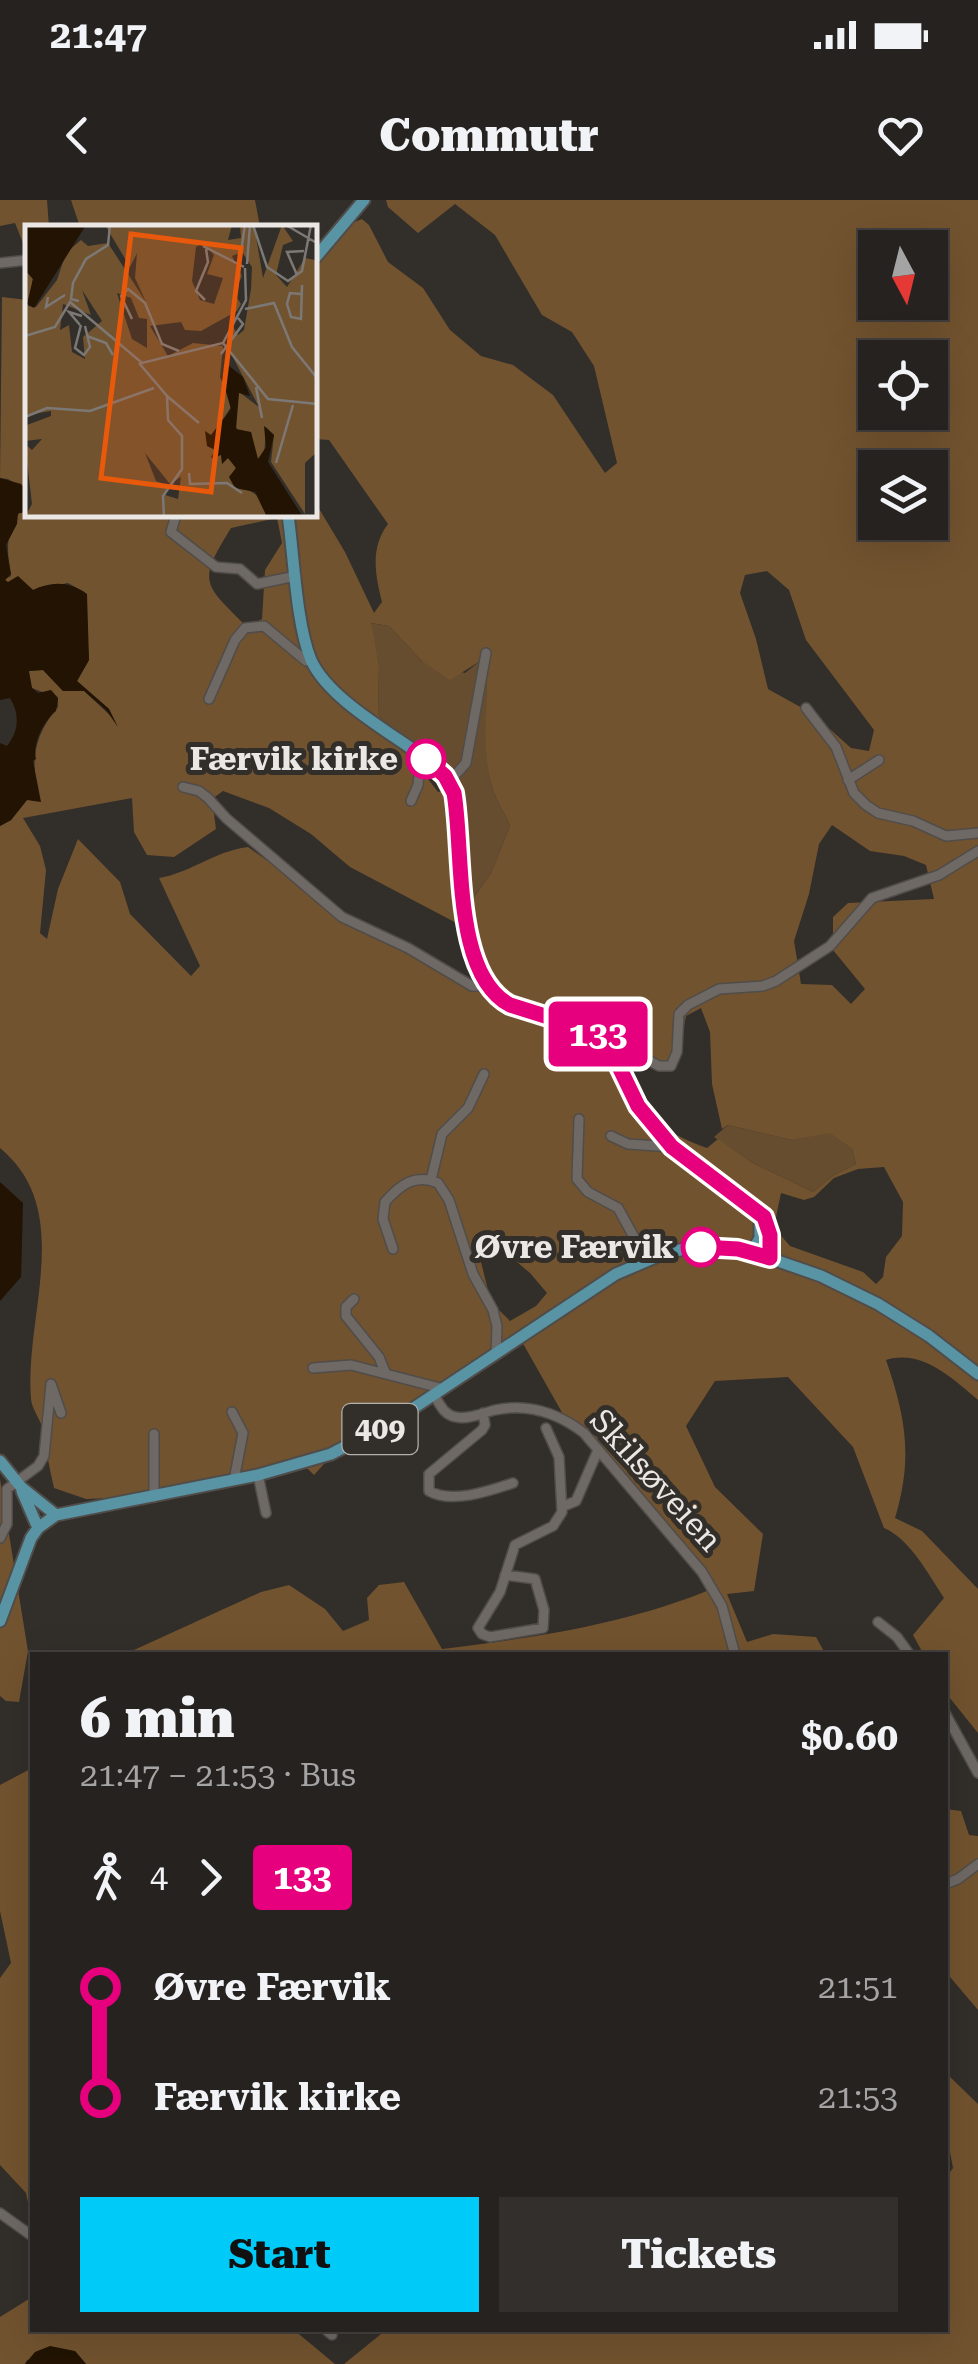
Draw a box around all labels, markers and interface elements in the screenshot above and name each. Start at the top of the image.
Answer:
text: 21:47 [50,13,147,57]
icon: back [50,108,105,163]
icon: heart [873,108,928,163]
text: Commutr [379,109,599,162]
inset map [25,225,318,518]
north arrow [858,230,948,320]
map controls [858,230,948,540]
button: locate [858,340,948,430]
button: layers [858,450,948,540]
place label: Færvik kirke [190,740,398,778]
marker: Færvik kirke [407,740,445,778]
line badge: 133 [540,1002,656,1066]
text: 133 [569,1014,627,1055]
place label: Øvre Færvik [474,1228,674,1266]
marker: Øvre Færvik [682,1228,720,1266]
street label: Skilsøveien [582,1401,730,1559]
road number: 409 [342,1404,418,1454]
text: 6 min [80,1686,235,1750]
text: $0.60 [801,1715,898,1759]
text: 21:47 – 21:53 · Bus [80,1756,356,1794]
icon: walk [80,1850,135,1905]
icon: forward [183,1850,238,1905]
text: 133 [273,1857,332,1898]
text: 4 [150,1858,168,1896]
text: Øvre Færvik [154,1965,391,2009]
text: 21:51 [818,1968,898,2006]
text: Færvik kirke [154,2075,401,2119]
text: 21:53 [818,2078,898,2116]
button: Start [80,2197,479,2312]
button: Tickets [499,2197,898,2312]

